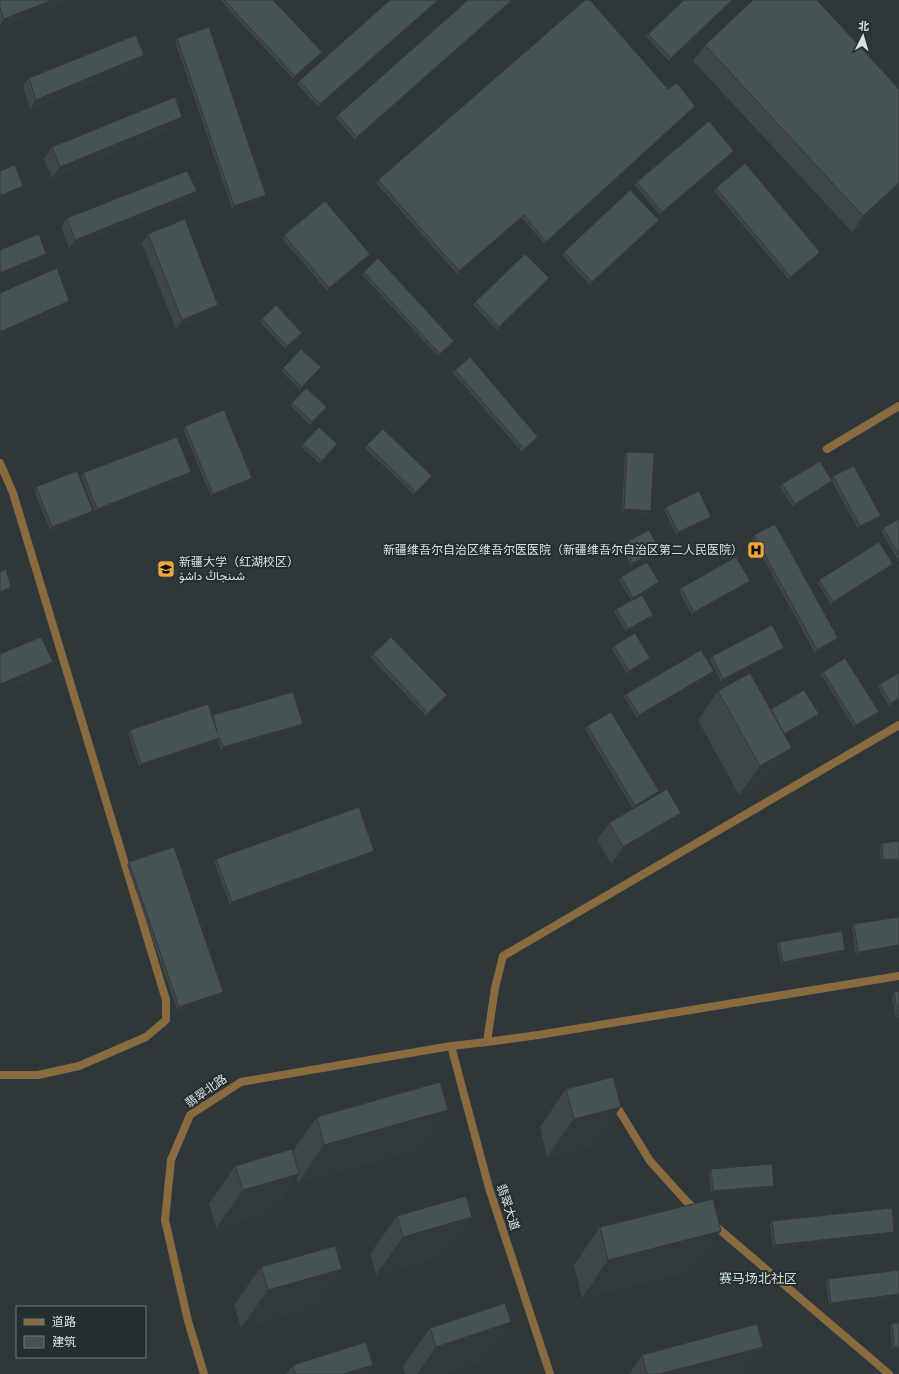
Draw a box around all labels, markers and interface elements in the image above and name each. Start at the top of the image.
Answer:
north arrow [843,16,883,56]
text: 北 [858,18,870,34]
hospital icon: 新疆维吾尔自治区维吾尔医医院（新疆维吾尔自治区第二人民医院） [746,540,766,560]
place label: 新疆维吾尔自治区维吾尔医医院（新疆维吾尔自治区第二人民医院） [383,541,743,558]
place label: 新疆大学（红湖校区） شىنجاڭ داشۆ [179,553,299,584]
school or university icon: 新疆大学（红湖校区） شىنجاڭ داشۆ [156,559,176,579]
street label: 翡翠北路 [181,1070,230,1111]
street label: 翡翠大道 [493,1181,524,1232]
district label: 赛马场北社区 [719,1269,797,1288]
legend [16,1306,146,1358]
text: 道路 [52,1313,76,1330]
text: 建筑 [52,1333,76,1350]

